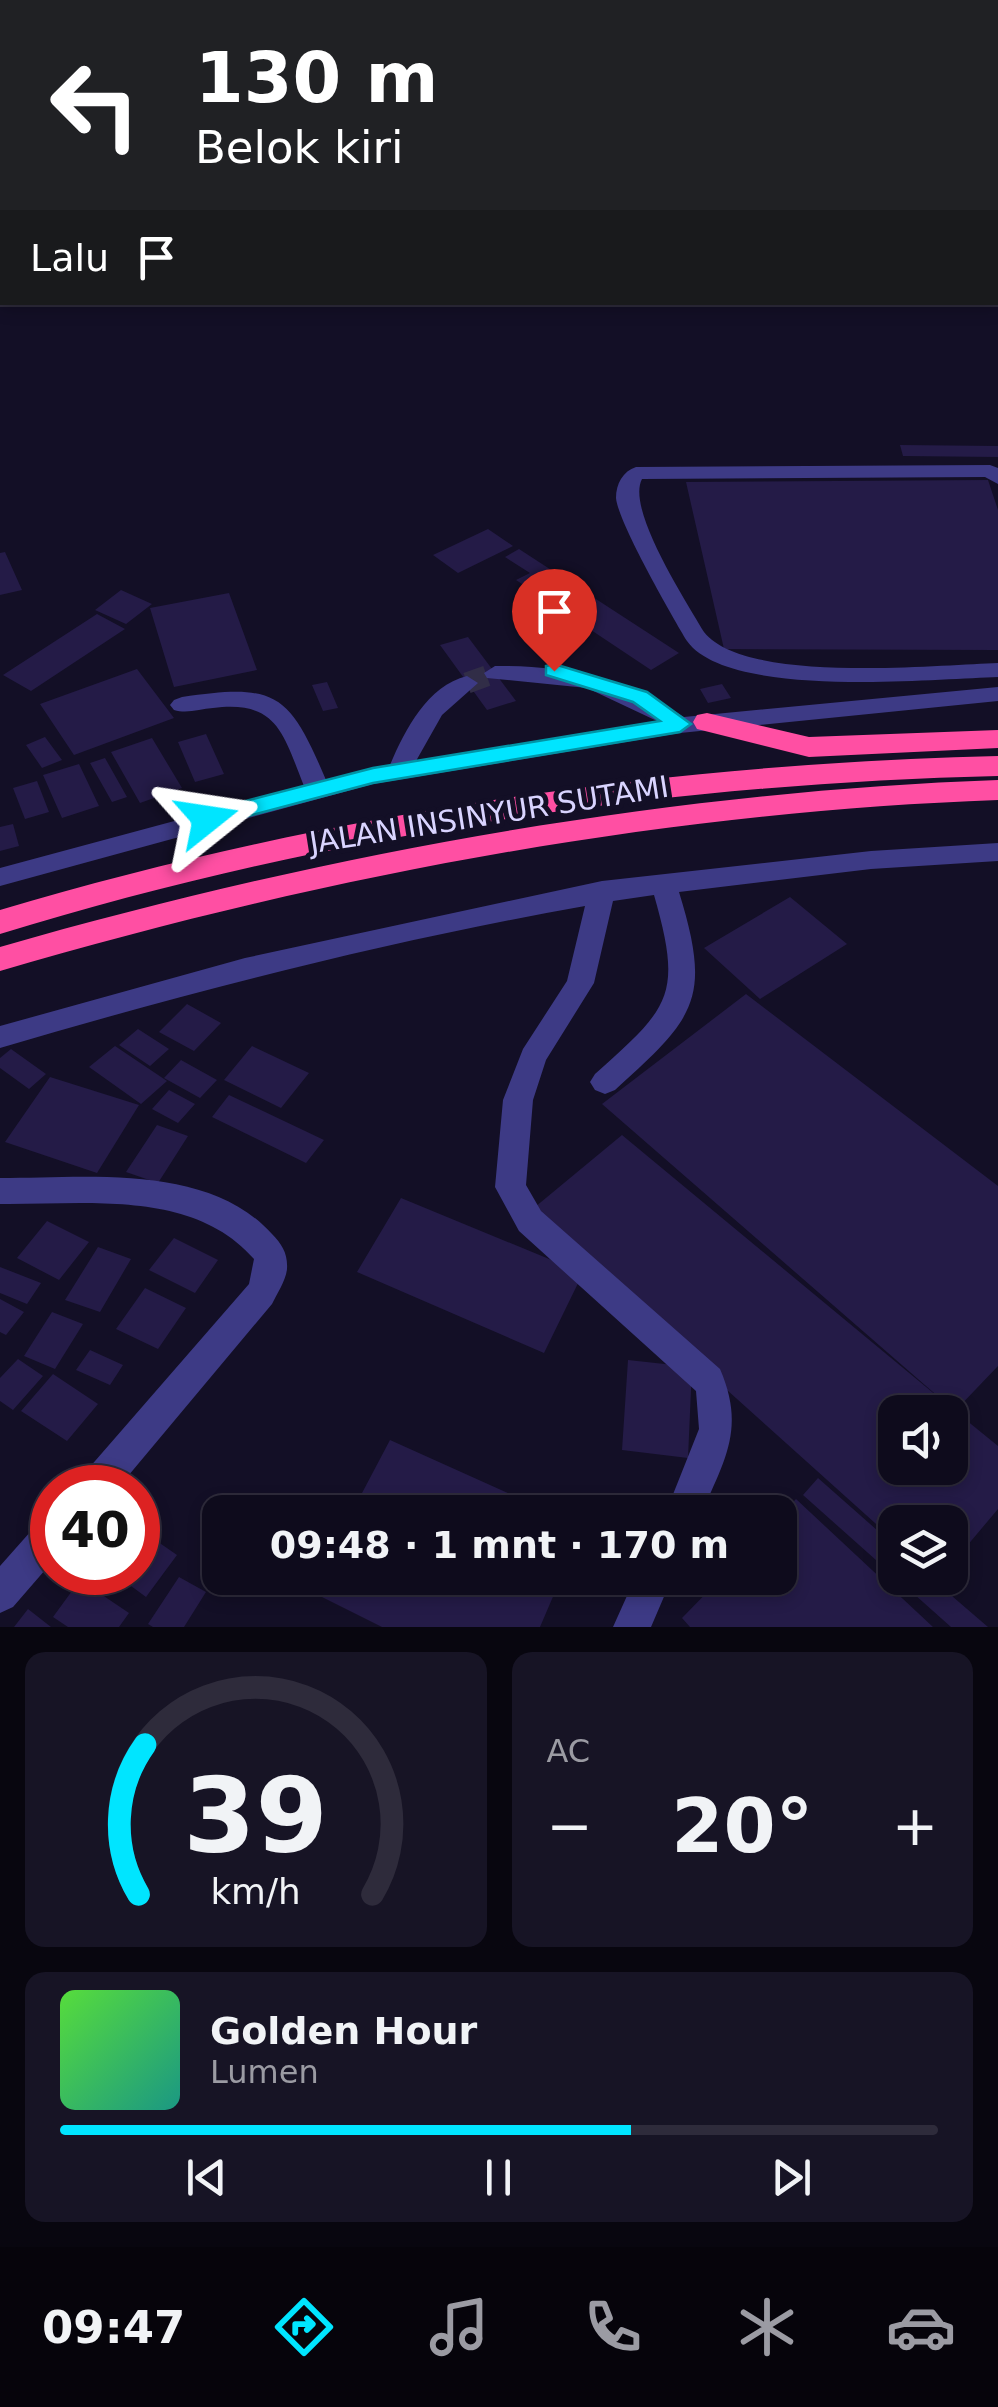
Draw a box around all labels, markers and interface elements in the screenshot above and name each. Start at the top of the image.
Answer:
text: 130 m [195,37,438,119]
icon: left [30,40,160,170]
text: Belok kiri [195,121,404,174]
icon: arrive [129,230,184,285]
text: Lalu [30,236,109,280]
pin [512,569,597,672]
icon: arrive [527,584,582,639]
position arrow [155,767,259,871]
street label: JALAN INSINYUR SUTAMI [305,769,671,861]
map controls [878,1395,968,1595]
button: sound [878,1395,968,1485]
speed limit sign: 40 [30,1465,160,1595]
button: layers [878,1505,968,1595]
text: 09:48 · 1 mnt · 170 m [270,1523,729,1567]
text: AC [547,1732,590,1770]
text: 39 [183,1755,328,1877]
text: 20° [671,1782,813,1870]
text: − [547,1794,593,1858]
text: + [892,1794,938,1858]
text: km/h [211,1871,301,1912]
text: Golden Hour [210,2009,477,2053]
text: Lumen [210,2053,319,2091]
icon: previous [179,2150,234,2205]
icon: pause [471,2150,526,2205]
icon: next [764,2150,819,2205]
icon: directions [269,2292,339,2362]
icon: music [424,2292,494,2362]
icon: phone [578,2292,648,2362]
icon: climate [732,2292,802,2362]
icon: car [886,2292,956,2362]
text: 09:47 [42,2301,185,2354]

